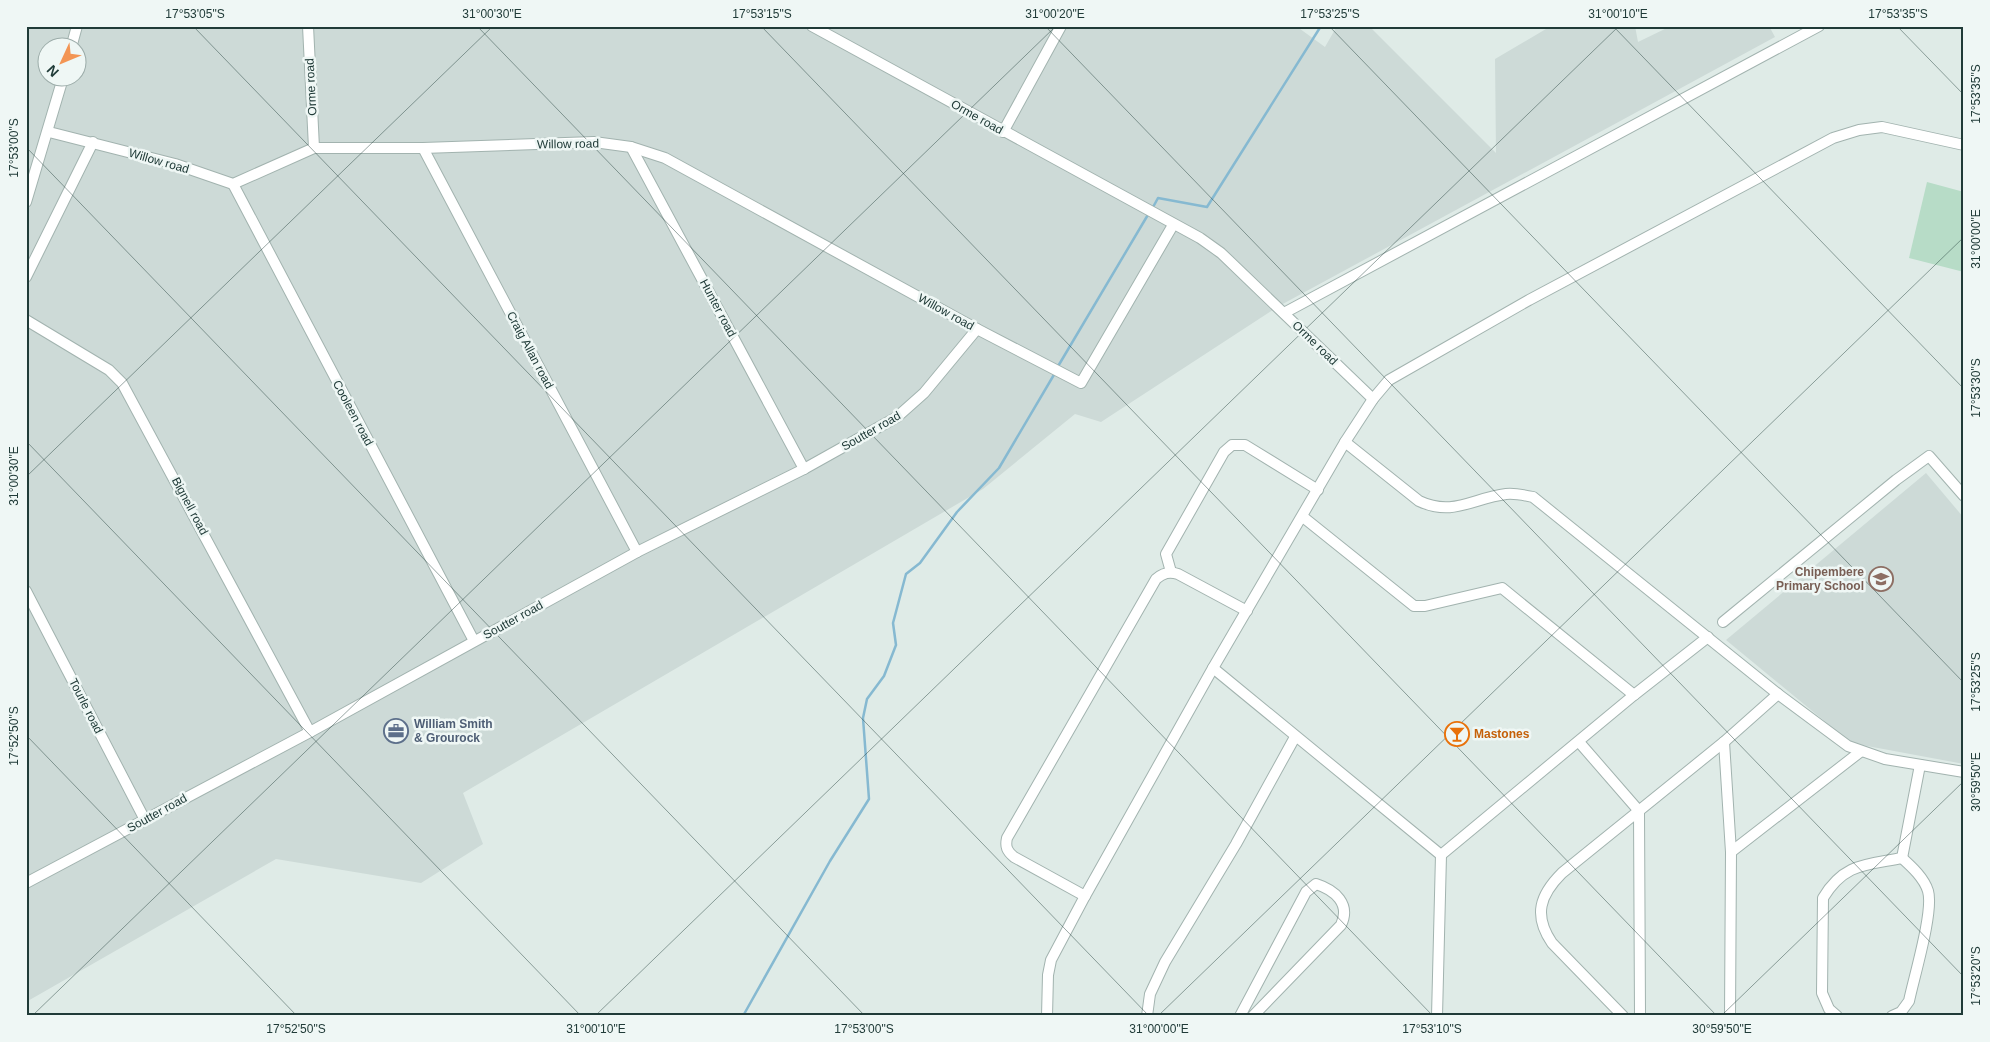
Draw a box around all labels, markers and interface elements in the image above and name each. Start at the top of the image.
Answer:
text: 17°53'05"S [165,7,225,21]
text: 31°00'30"E [462,7,522,21]
text: 17°53'15"S [732,7,792,21]
text: 31°00'20"E [1025,7,1085,21]
text: 17°53'25"S [1300,7,1360,21]
text: 31°00'10"E [1588,7,1648,21]
text: 17°53'35"S [1868,7,1928,21]
north arrow [38,38,88,88]
street label: Orme road [303,58,319,116]
text: N [43,62,62,80]
text: 17°53'35"S [1969,64,1983,124]
street label: Orme road [949,97,1005,137]
text: 17°53'00"S [7,118,21,178]
street label: Willow road [537,136,599,152]
street label: Willow road [127,146,191,176]
text: 31°00'00"E [1969,209,1983,269]
street label: Hunter road [697,277,739,339]
street label: Willow road [915,291,977,333]
street label: Craig Allan road [504,309,556,391]
street label: Orme road [1290,318,1340,368]
text: 17°53'30"S [1969,358,1983,418]
street label: Cooleen road [330,378,376,448]
street label: Soutter road [839,408,903,454]
text: 31°00'30"E [7,446,21,506]
street label: Bignell road [169,475,211,537]
place label: Chipembere Primary School [1776,565,1864,593]
school or university icon: Chipembere Primary School [1868,566,1894,592]
street label: Soutter road [481,598,545,642]
text: 17°53'25"S [1969,652,1983,712]
street label: Tourle road [66,676,106,736]
text: 17°52'50"S [7,706,21,766]
place label: William Smith & Grourock [414,717,493,745]
office icon: William Smith & Grourock [383,718,409,744]
bar icon: Mastones [1444,721,1470,747]
place label: Mastones [1474,727,1530,741]
text: 30°59'50"E [1969,752,1983,812]
street label: Soutter road [125,791,189,835]
text: 17°53'20"S [1969,946,1983,1006]
text: 17°52'50"S [266,1022,326,1036]
text: 31°00'10"E [566,1022,626,1036]
text: 17°53'00"S [834,1022,894,1036]
text: 31°00'00"E [1129,1022,1189,1036]
text: 17°53'10"S [1402,1022,1462,1036]
text: 30°59'50"E [1692,1022,1752,1036]

